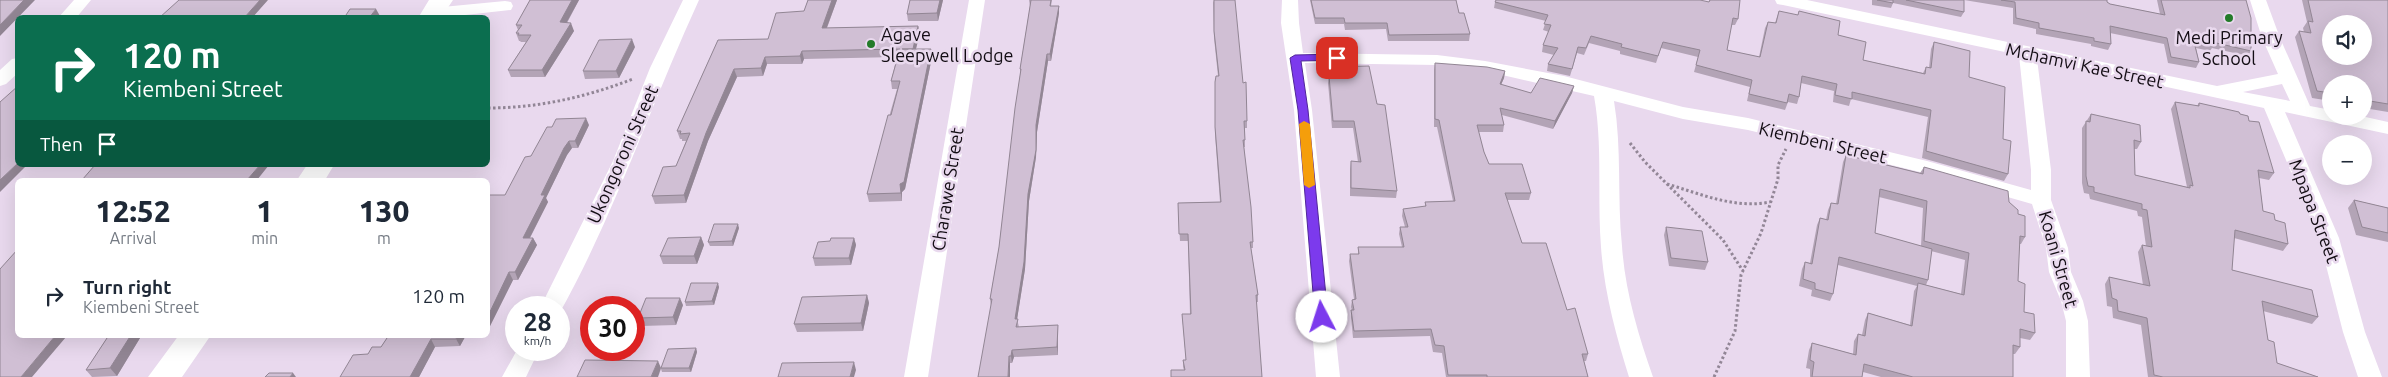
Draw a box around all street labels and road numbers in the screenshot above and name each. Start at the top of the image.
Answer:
street label: Mchamvi Kae Street [2004,38,2166,92]
street label: Ukongoroni Street [583,82,661,226]
street label: Kiembeni Street [1757,118,1889,166]
street label: Charawe Street [927,126,967,252]
street label: Mpapa Street [2286,156,2344,266]
street label: Koani Street [2036,208,2082,310]

